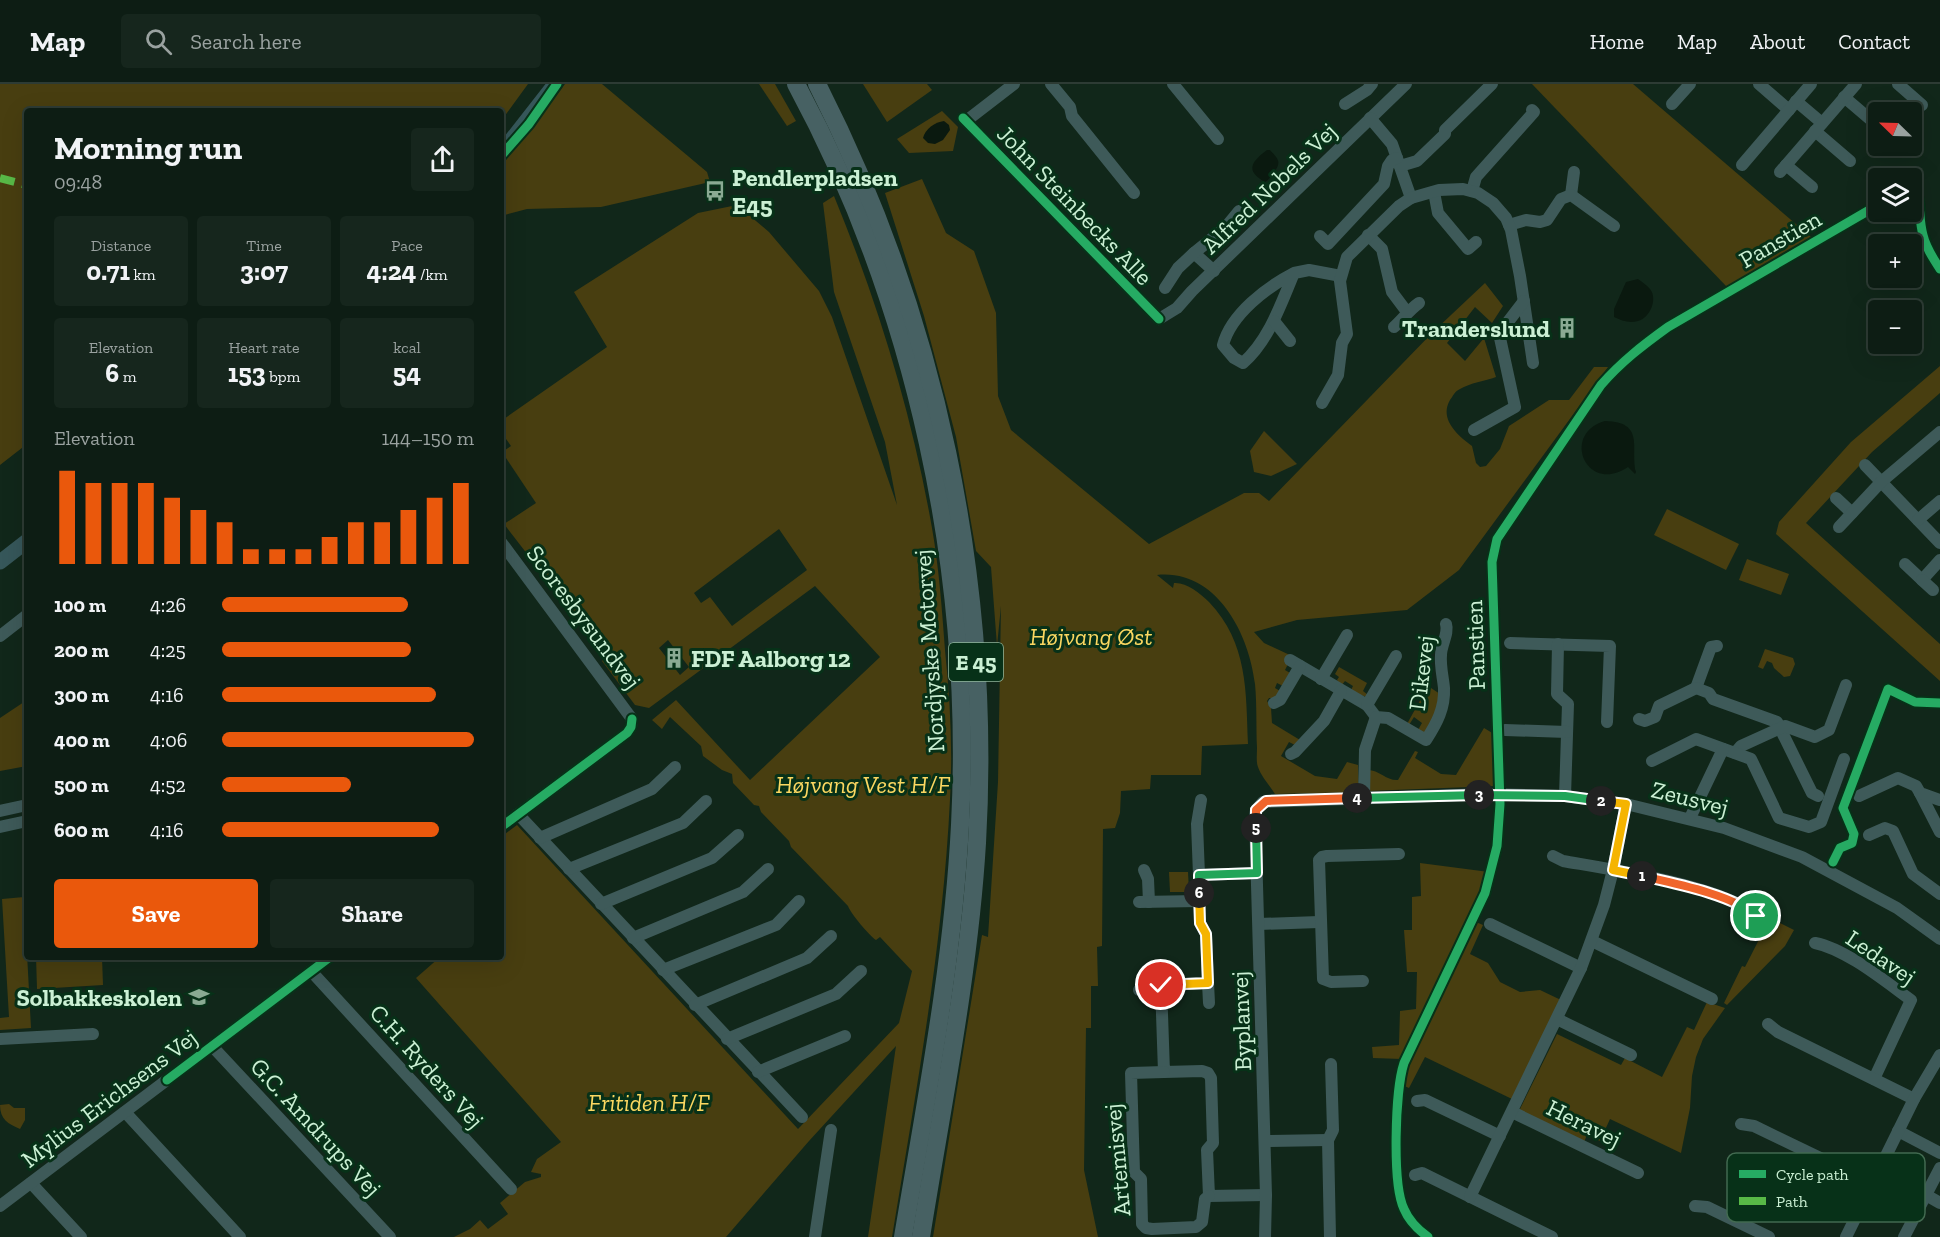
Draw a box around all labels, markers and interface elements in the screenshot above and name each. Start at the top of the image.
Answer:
search box [121,14,541,68]
text: Map [30,25,85,58]
icon: search [142,25,175,58]
text: Search here [190,28,302,55]
text: Home [1590,29,1644,54]
text: Map [1677,29,1717,54]
text: About [1750,29,1805,54]
text: Contact [1838,29,1910,54]
north arrow [1868,102,1922,156]
map controls [1868,102,1922,354]
street label: Alfred Nobels Vej [1196,116,1342,260]
street label: John Steinbecks Alle [991,119,1159,291]
text: Morning run [54,128,242,167]
button: share [411,128,474,191]
place label: Pendlerpladsen E45 [732,163,898,220]
button: layers [1868,168,1922,222]
text: 09:48 [54,170,102,194]
bus stop icon: Pendlerpladsen E45 [703,179,727,203]
street label: Panstien [1734,204,1826,274]
button: + [1868,234,1922,288]
text: Distance [91,236,151,255]
text: Time [246,236,282,255]
text: Pace [391,236,423,255]
text: 0.71 [86,255,130,287]
text: 3:07 [240,255,288,287]
text: 4:24 [366,255,416,287]
text: km [130,265,156,284]
text: /km [416,265,448,284]
button: − [1868,300,1922,354]
place label: Tranderslund [1402,314,1550,343]
building icon: Tranderslund [1555,316,1579,340]
text: Elevation [89,338,153,357]
text: Heart rate [228,338,300,357]
text: kcal [393,338,421,357]
text: 6 [105,357,119,389]
text: 153 [228,357,266,389]
text: 54 [393,357,421,389]
text: m [119,367,137,386]
text: bpm [266,367,300,386]
text: Elevation [54,426,135,450]
text: 144–150 m [382,426,474,450]
street label: Scoresbysundvej [521,539,647,695]
street label: Nordjyske Motorvej [907,549,951,753]
text: 100 m [54,593,106,617]
text: 4:26 [150,593,186,617]
street label: Panstien [1459,599,1491,691]
park label: Højvang Øst [1029,622,1153,651]
street label: Dikevej [1402,634,1440,712]
text: 200 m [54,638,109,662]
text: 4:25 [150,638,186,662]
road number: E 45 [949,643,1003,681]
place label: FDF Aalborg 12 [691,644,851,673]
building icon: FDF Aalborg 12 [662,646,686,670]
text: 300 m [54,683,109,707]
text: 4:16 [150,683,184,707]
text: 400 m [54,728,110,752]
text: 4:06 [150,728,187,752]
park label: Højvang Vest H/F [776,770,950,799]
text: 500 m [54,773,109,797]
text: 4:52 [150,773,186,797]
street label: Zeusvej [1649,774,1731,822]
pin: 3 [1464,780,1494,810]
pin: 4 [1342,783,1372,813]
text: 3 [1475,785,1483,804]
pin: 2 [1586,786,1616,816]
text: 4 [1352,788,1362,807]
text: 2 [1597,791,1605,810]
pin: 5 [1241,813,1271,843]
text: 600 m [54,818,109,842]
text: 4:16 [150,818,184,842]
text: 5 [1252,818,1260,837]
pin: 1 [1627,861,1657,891]
text: 1 [1639,866,1645,885]
pin: 6 [1184,878,1214,908]
button: Save [54,879,258,948]
button: Share [270,879,474,948]
text: 6 [1195,883,1203,902]
pin [1730,890,1781,941]
icon: arrive [1739,899,1772,932]
street label: Ledavej [1841,923,1921,991]
pin [1135,959,1186,1010]
icon: check [1144,968,1177,1001]
street label: Byplanvej [1225,971,1257,1071]
place label: Solbakkeskolen [16,983,182,1012]
school or university icon: Solbakkeskolen [187,985,211,1009]
street label: C.H. Ryders Vej [364,998,490,1134]
street label: Mylius Erichsens Vej [16,1023,202,1173]
street label: G.C. Amdrups Vej [244,1052,388,1202]
park label: Fritiden H/F [588,1088,710,1117]
street label: Heravej [1542,1093,1626,1153]
street label: Artemisvej [1098,1102,1136,1218]
legend [1727,1153,1925,1222]
text: Cycle path [1776,1165,1849,1184]
text: Path [1776,1192,1808,1211]

